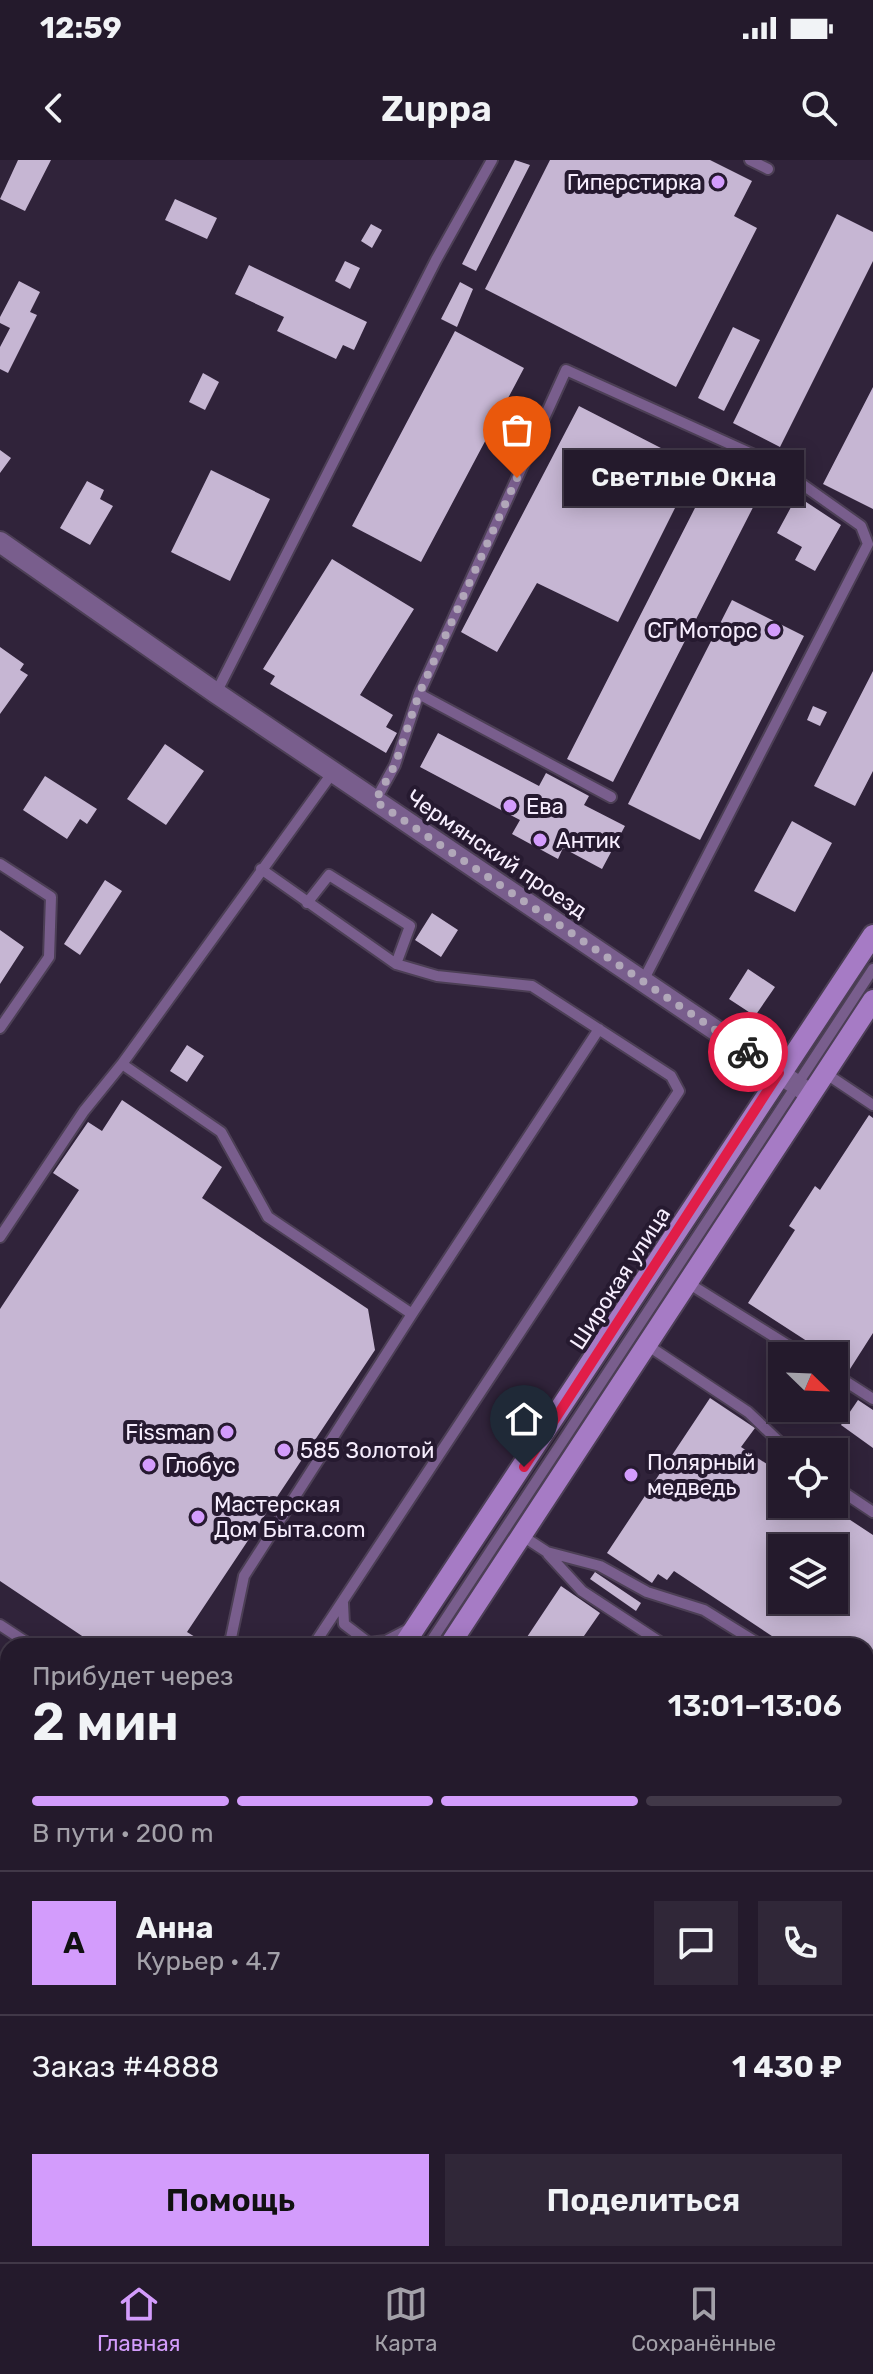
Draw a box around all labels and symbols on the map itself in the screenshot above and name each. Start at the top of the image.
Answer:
place label: Гиперстирка [567,169,702,196]
marker: Гиперстирка [709,173,727,191]
pin [483,396,551,478]
callout: Светлые Окна [565,450,805,506]
place label: СГ Моторс [647,617,758,644]
marker: СГ Моторс [765,621,783,639]
street label: Чермянский проезд [402,784,592,924]
place label: Ева [526,793,564,820]
marker: Ева [501,797,519,815]
place label: Антик [556,827,621,854]
marker: Антик [531,831,549,849]
courier [708,1012,788,1092]
street label: Широкая улица [564,1202,676,1354]
north arrow [768,1342,848,1422]
pin [490,1385,558,1467]
place label: Fissman [125,1419,211,1446]
marker: Fissman [218,1423,236,1441]
place label: 585 Золотой [300,1437,434,1464]
marker: 585 Золотой [275,1441,293,1459]
place label: Полярный медведь [647,1449,755,1501]
place label: Глобус [165,1452,236,1479]
marker: Глобус [140,1456,158,1474]
marker: Полярный медведь [622,1466,640,1484]
place label: Мастерская Дом Быта.com [214,1491,366,1543]
marker: Мастерская Дом Быта.com [189,1508,207,1526]

